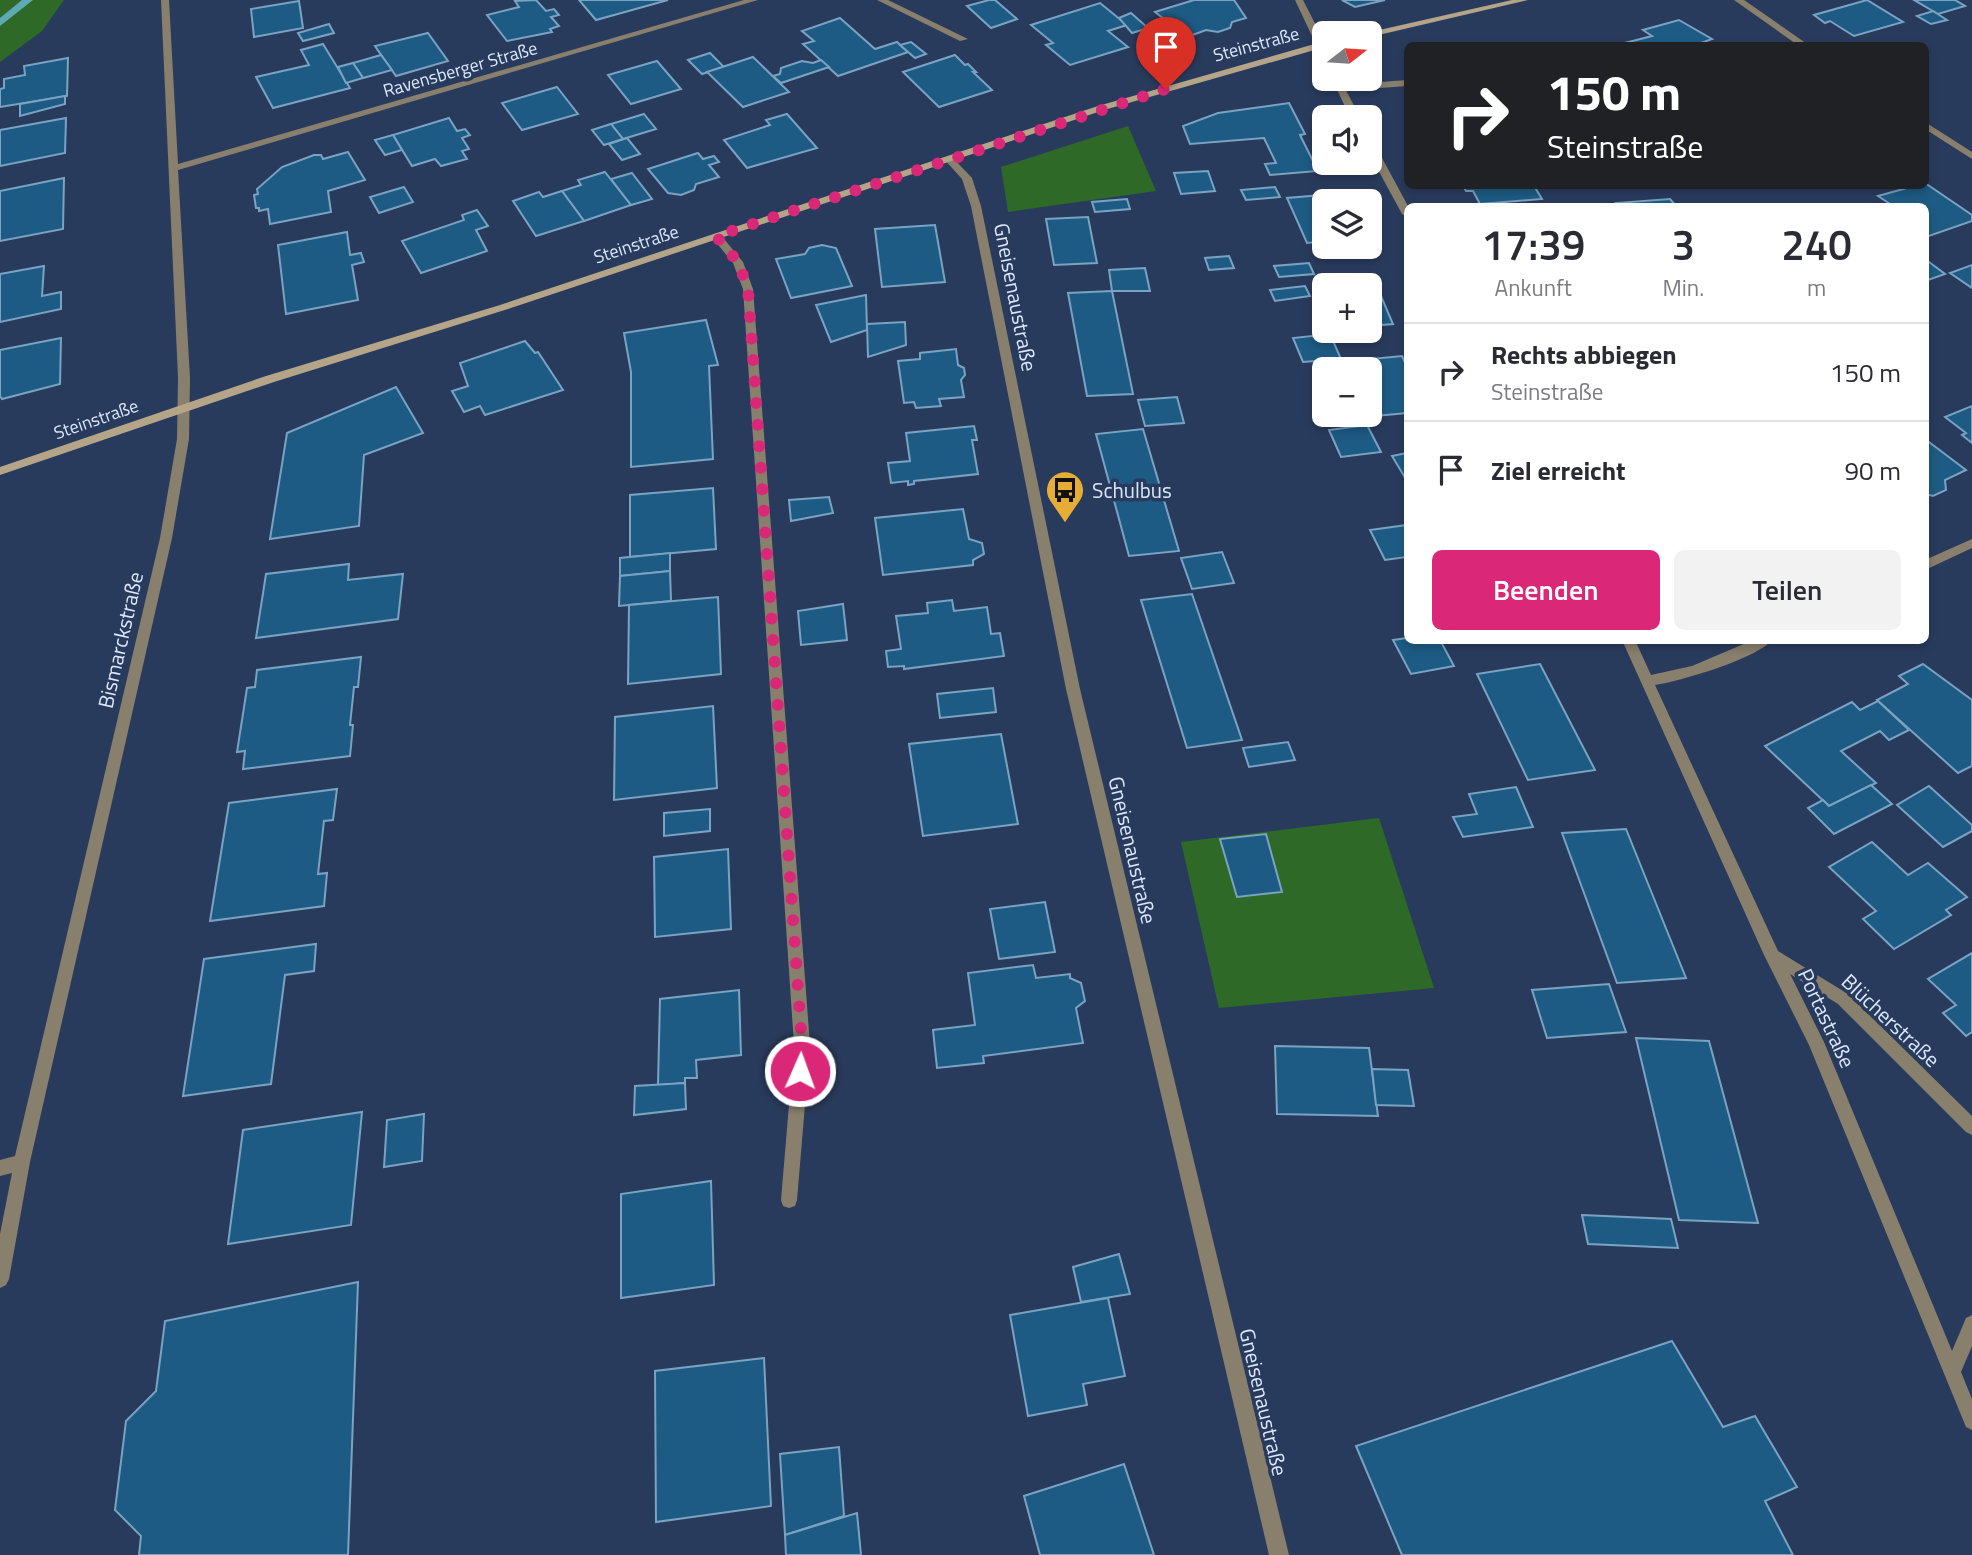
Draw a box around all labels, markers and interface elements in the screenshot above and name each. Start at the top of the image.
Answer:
pin [1136,17,1196,89]
street label: Steinstraße [1210,20,1302,68]
north arrow [1312,21,1382,91]
map controls [1312,21,1382,427]
icon: arrive [1147,28,1185,66]
street label: Ravensberger Straße [380,34,540,104]
text: 150 m [1547,54,1681,129]
icon: right [1432,70,1523,161]
button: sound [1312,105,1382,175]
text: Steinstraße [1547,122,1703,170]
button: layers [1312,189,1382,259]
text: 17:39 [1481,212,1585,276]
text: 3 [1672,212,1695,276]
text: 240 [1781,212,1852,276]
street label: Steinstraße [590,218,682,270]
street label: Gneisenaustraße [986,220,1046,374]
text: Ankunft [1495,270,1572,305]
text: Min. [1662,270,1704,305]
text: m [1807,270,1826,305]
button: + [1312,273,1382,343]
text: Rechts abbiegen [1491,335,1677,374]
icon: right [1432,353,1470,391]
text: 150 m [1830,353,1901,392]
button: − [1312,357,1382,427]
text: Steinstraße [1491,374,1603,409]
street label: Steinstraße [50,392,142,446]
icon: arrive [1432,451,1470,489]
text: Ziel erreicht [1491,451,1626,490]
text: 90 m [1844,451,1901,490]
bus stop icon: Schulbus [1044,469,1086,524]
place label: Schulbus [1092,474,1172,506]
button: Beenden [1432,550,1660,630]
button: Teilen [1674,550,1901,630]
street label: Bismarckstraße [89,569,151,711]
street label: Gneisenaustraße [1101,773,1165,927]
street label: Portastraße [1790,963,1864,1073]
street label: Blücherstraße [1834,966,1948,1074]
position arrow [763,1034,837,1108]
street label: Gneisenaustraße [1232,1325,1296,1479]

